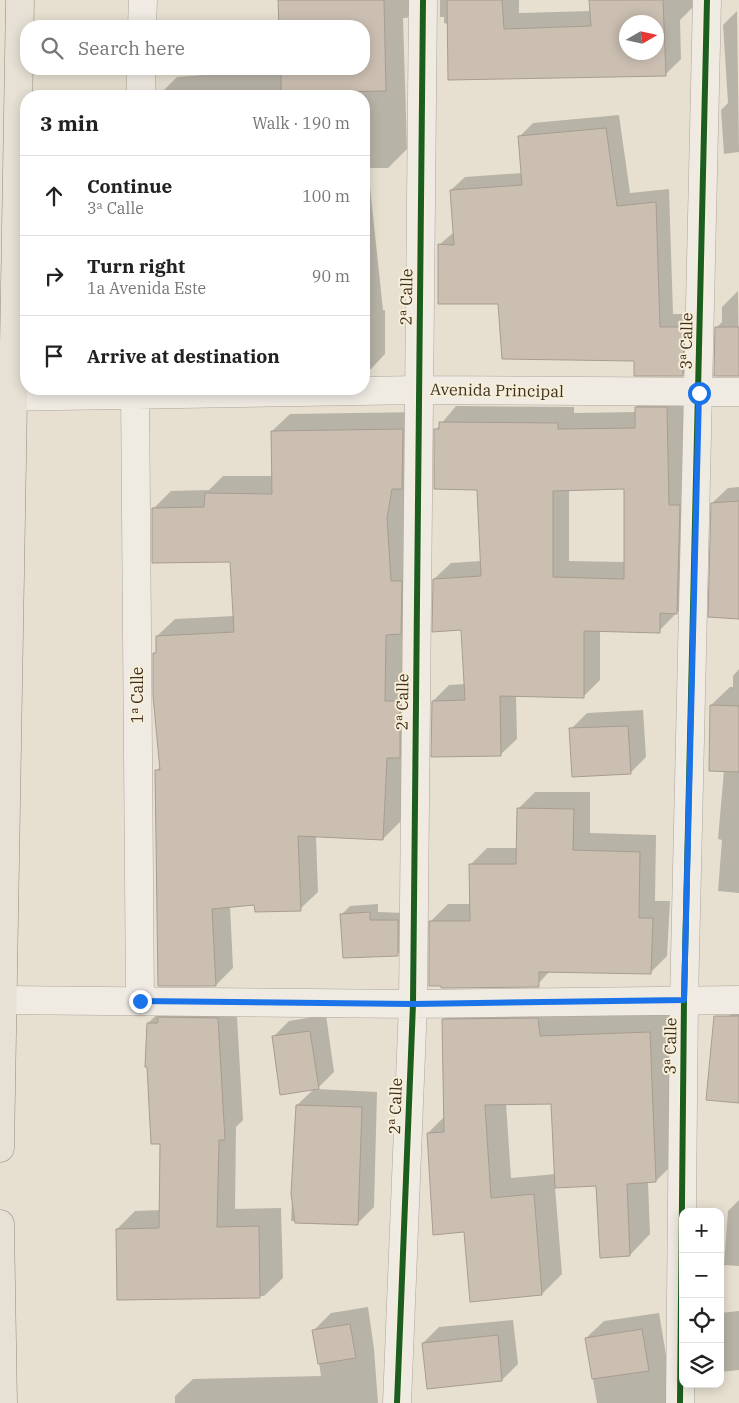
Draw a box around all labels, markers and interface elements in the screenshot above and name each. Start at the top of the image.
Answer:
north arrow [619,15,664,60]
search box [20,20,370,75]
icon: search [38,34,66,62]
text: Search here [78,36,185,60]
text: 3 min [40,109,99,137]
text: Walk · 190 m [252,113,350,133]
text: Continue [87,174,172,198]
icon: ahead [40,182,68,210]
text: 100 m [302,186,350,206]
text: 3ª Calle [87,198,144,218]
text: Turn right [87,254,185,278]
icon: right [40,262,68,290]
text: 90 m [312,266,350,286]
street label: 2ª Calle [396,268,416,326]
text: 1a Avenida Este [87,278,206,298]
street label: 3ª Calle [676,312,696,370]
icon: arrive [40,342,68,370]
text: Arrive at destination [87,344,280,368]
street label: Avenida Principal [430,379,564,401]
route start [688,382,711,405]
street label: 1ª Calle [127,667,147,723]
street label: 2ª Calle [392,673,412,731]
route end [129,990,152,1013]
street label: 3ª Calle [660,1017,680,1075]
street label: 2ª Calle [384,1077,406,1135]
map controls [679,1208,724,1388]
button: + [679,1208,724,1253]
button: − [679,1253,724,1298]
button: locate [679,1298,724,1343]
button: layers [679,1343,724,1388]

